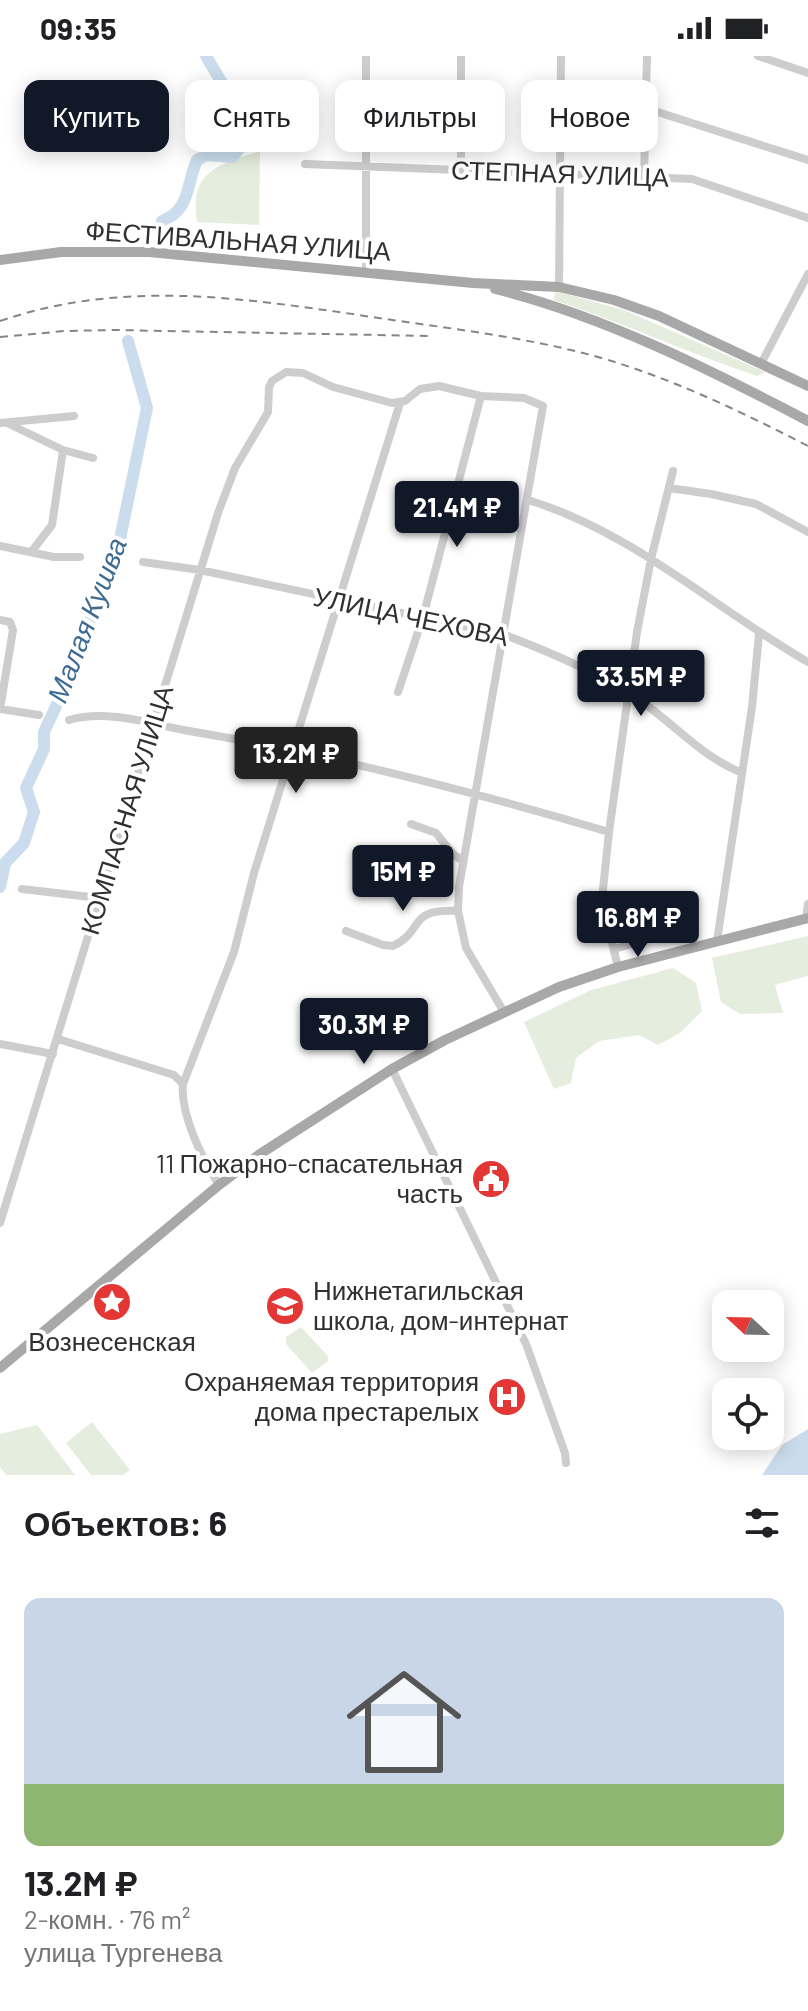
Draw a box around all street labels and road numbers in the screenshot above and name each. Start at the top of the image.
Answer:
street label: СТЕПНАЯ УЛИЦА [451,153,670,192]
street label: ФЕСТИВАЛЬНАЯ УЛИЦА [84,213,393,266]
street label: УЛИЦА ЧЕХОВА [311,580,512,651]
street label: КОМПАСНАЯ УЛИЦА [73,681,178,938]

